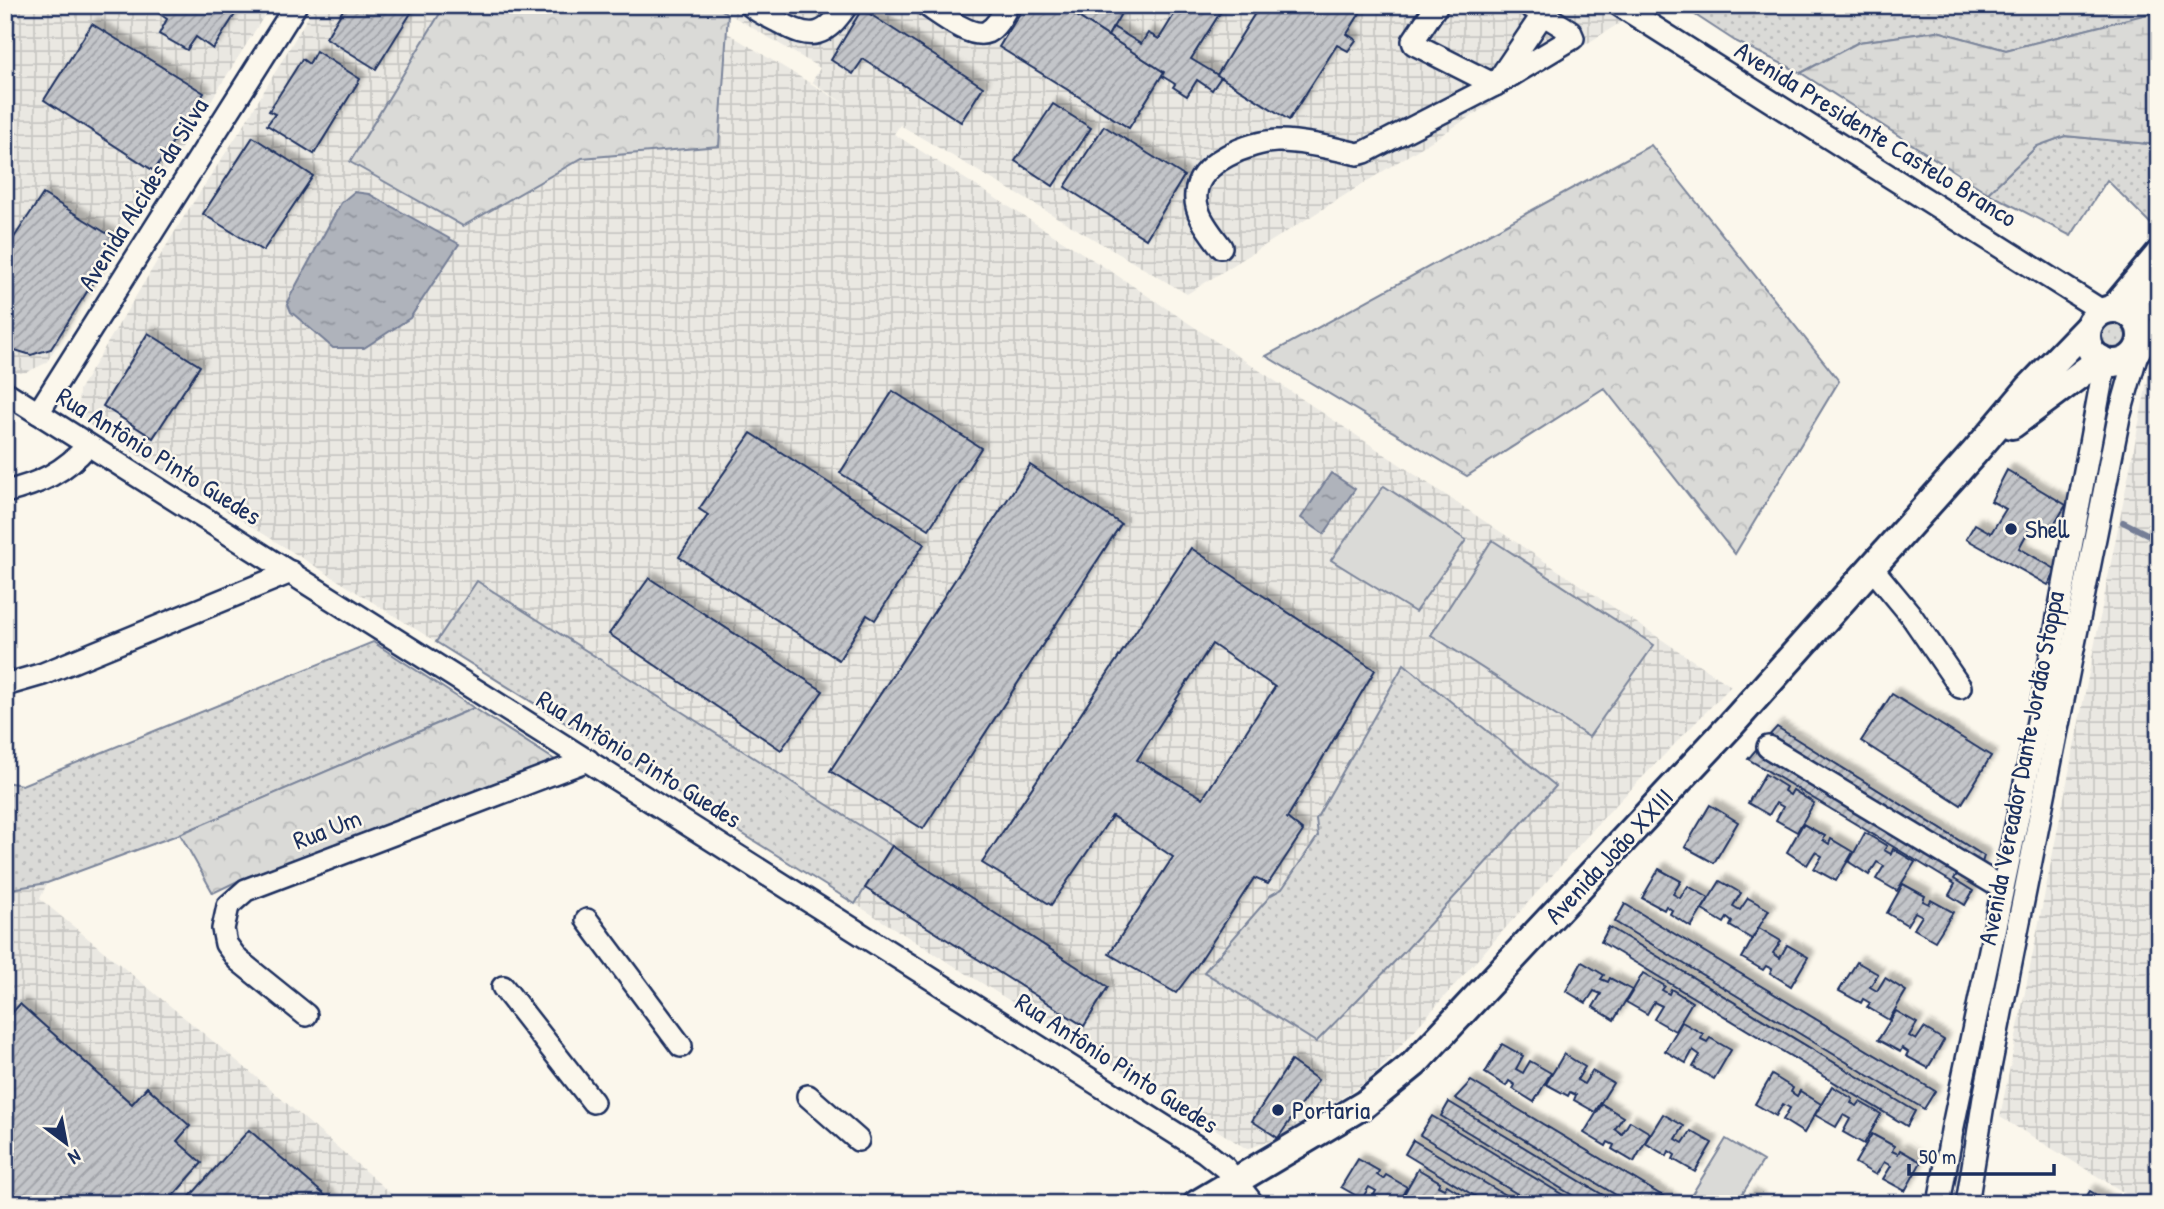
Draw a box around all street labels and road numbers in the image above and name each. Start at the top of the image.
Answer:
street label: Avenida Presidente Castelo Branco [1729,32,2024,235]
street label: Avenida Alcides da Silva [69,91,216,297]
street label: Rua Antônio Pinto Guedes [50,378,268,533]
street label: Avenida Vereador Dante Jordão Stoppa [1969,588,2072,948]
street label: Rua Antônio Pinto Guedes [530,681,748,836]
street label: Avenida João XXIII [1537,780,1681,931]
street label: Rua Um [288,800,366,857]
street label: Rua Antônio Pinto Guedes [1009,984,1226,1141]

